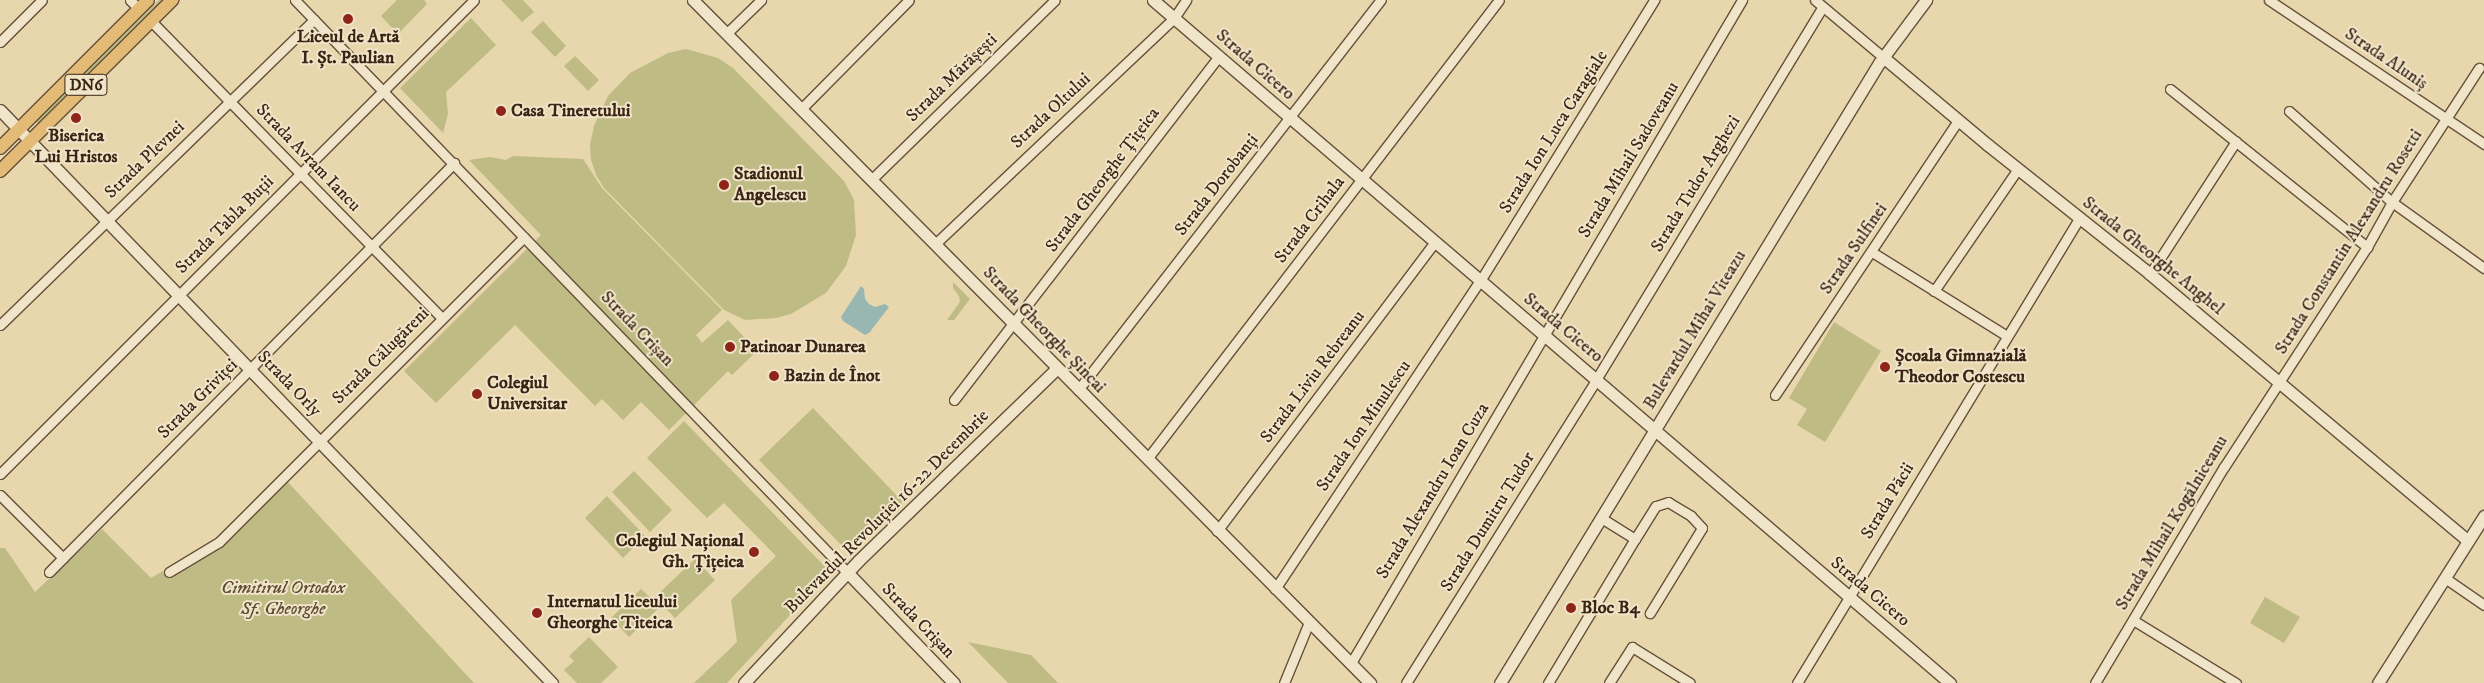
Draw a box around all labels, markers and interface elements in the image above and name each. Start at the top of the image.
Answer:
marker: Liceul de Artă I. Șt. Paulian [342,13,354,25]
street label: Strada Aluniș [2340,23,2432,95]
street label: Strada Cicero [1211,25,1299,105]
place label: Liceul de Artă I. Șt. Paulian [297,27,399,70]
street label: Strada Mărășești [902,29,1002,127]
street label: Strada Ion Luca Caragiale [1495,47,1613,217]
street label: Strada Oltului [1007,69,1095,153]
road number: DN6 [64,72,108,98]
street label: Strada Mihail Sadoveanu [1574,78,1684,242]
street label: Strada Avram Iancu [251,100,365,216]
place label: Casa Tineretului [511,100,630,122]
street label: Strada Gheorghe Țițeica [1041,103,1165,257]
marker: Casa Tineretului [495,105,507,117]
marker: Biserica Lui Hristos [70,112,82,124]
street label: Strada Tudor Arghezi [1647,112,1745,256]
street label: Strada Plevnei [101,117,189,203]
place label: Biserica Lui Hristos [34,126,118,168]
street label: Strada Constantin Alexandru Rosetti [2271,126,2427,358]
street label: Strada Dorobanți [1170,130,1264,240]
place label: Stadionul Angelescu [734,164,806,206]
street label: Strada Tabla Buții [171,171,279,279]
street label: Strada Crihala [1270,172,1350,268]
marker: Stadionul Angelescu [718,179,730,191]
street label: Strada Gheorghe Anghel [2078,192,2228,320]
street label: Strada Sulfinei [1816,199,1892,299]
street label: Bulevardul Mihai Viteazu [1639,246,1751,414]
street label: Strada Gheorghe Șincai [978,262,1110,398]
street label: Strada Crișan [596,287,678,371]
street label: Strada Cicero [1519,288,1607,368]
street label: Strada Călugăreni [328,303,434,409]
street label: Strada Liviu Rebreanu [1256,307,1370,447]
place label: Patinoar Dunarea [740,336,866,358]
marker: Patinoar Dunarea [724,341,736,353]
place label: Școala Gimnazială Theodor Costescu [1895,346,2026,388]
street label: Strada Orly [252,347,326,421]
street label: Strada Griviței [153,354,243,444]
street label: Strada Ion Minulescu [1312,356,1416,496]
marker: Școala Gimnazială Theodor Costescu [1879,361,1891,373]
place label: Bazin de Înot [784,365,880,387]
marker: Bazin de Înot [768,370,780,382]
place label: Colegiul Universitar [487,373,567,416]
marker: Colegiul Universitar [471,388,483,400]
street label: Strada Alexandru Ioan Cuza [1372,399,1494,583]
street label: Bulevardul Revoluției 16-22 Decembrie [780,405,994,619]
street label: Strada Mihail Kogălniceanu [2111,432,2233,614]
street label: Strada Dumitru Tudor [1436,448,1540,596]
street label: Strada Păcii [1857,459,1919,543]
place label: Colegiul Național Gh. Țițeica [616,531,744,574]
marker: Colegiul Național Gh. Țițeica [748,546,760,558]
street label: Strada Cicero [1826,552,1914,632]
park label: Cimitirul Ortodox Sf. Gheorghe [221,578,345,620]
street label: Strada Crișan [877,579,959,663]
place label: Internatul liceului Gheorghe Titeica [547,592,677,634]
place label: Bloc B4 [1581,597,1640,619]
marker: Bloc B4 [1565,602,1577,614]
marker: Internatul liceului Gheorghe Titeica [531,607,543,619]

